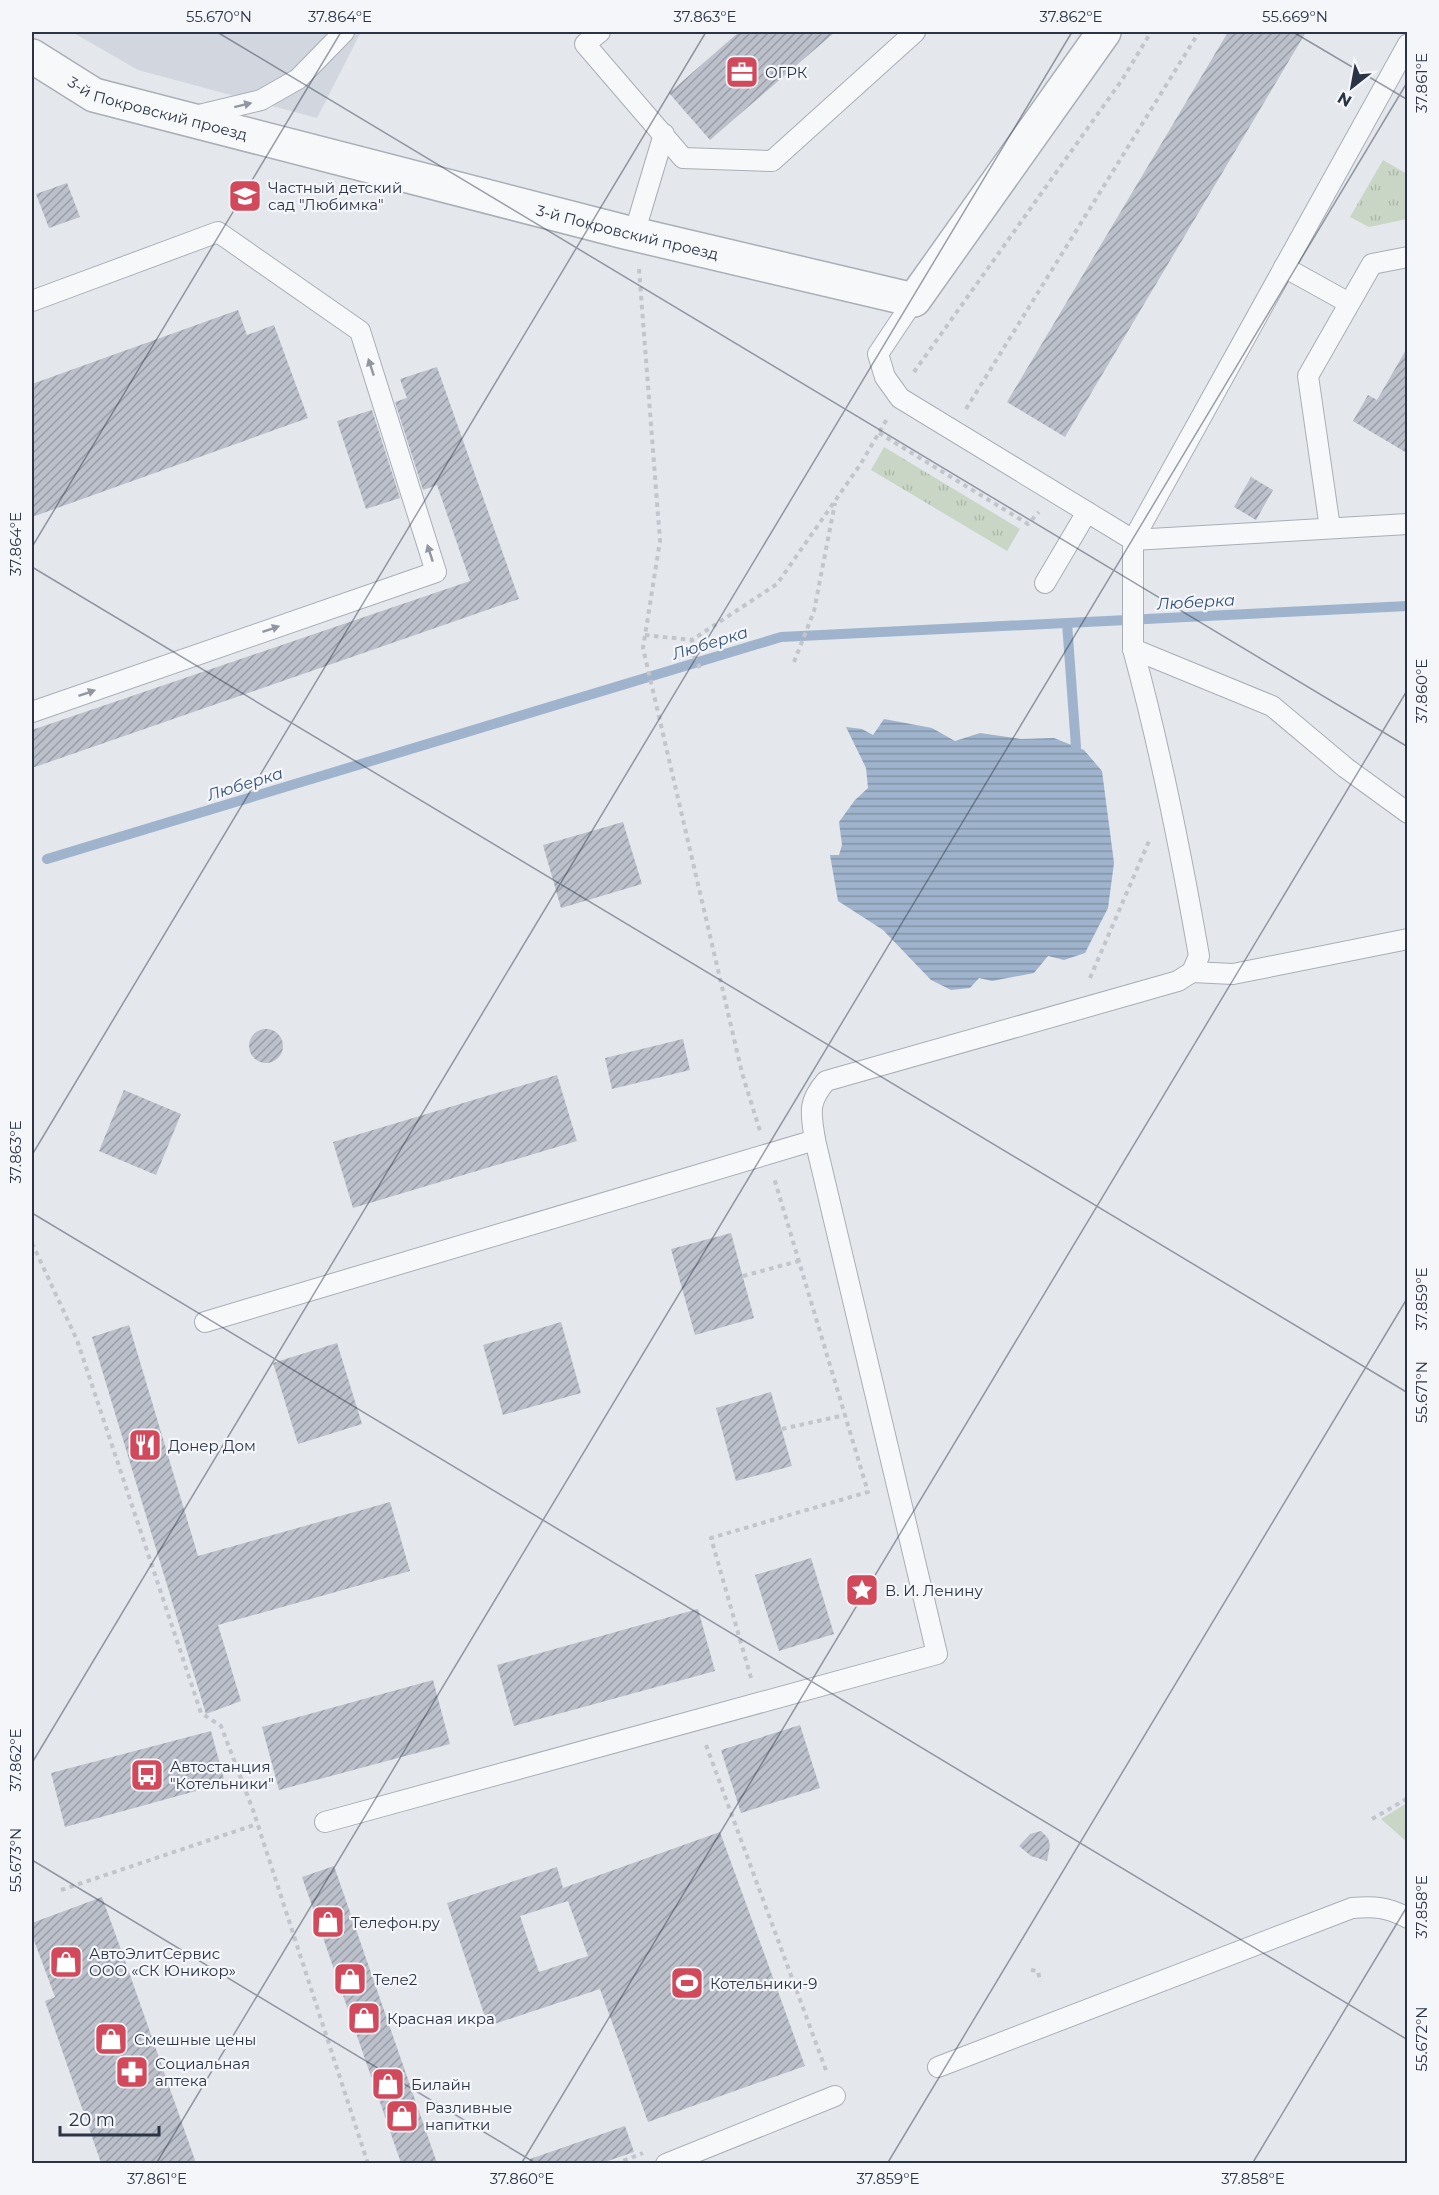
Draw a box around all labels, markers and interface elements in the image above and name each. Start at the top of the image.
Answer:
text: 55.670°N [186,7,252,26]
text: 37.864°E [308,7,372,26]
text: 37.863°E [674,7,736,26]
text: 37.862°E [1039,7,1103,26]
text: 55.669°N [1262,7,1328,26]
text: 37.861°E [1412,53,1431,113]
office icon: ОГРК [724,54,760,90]
north arrow [1322,57,1382,117]
place label: ОГРК [765,63,808,82]
street label: 3-й Покровский проезд [65,72,250,144]
text: N [1334,88,1355,111]
one-way arrow [234,99,252,109]
school or university icon: Частный детский сад "Любимка" [227,178,263,214]
place label: Частный детский сад "Любимка" [268,178,402,214]
street label: 3-й Покровский проезд [534,200,721,263]
one-way arrow [366,358,376,376]
text: 37.864°E [6,512,25,576]
one-way arrow [425,544,434,562]
water label: Люберка [1155,590,1236,614]
water label: Люберка [669,622,750,664]
one-way arrow [262,624,280,634]
text: 37.860°E [1412,659,1431,723]
one-way arrow [78,688,96,697]
water label: Люберка [204,763,285,805]
text: 37.863°E [6,1121,25,1183]
text: 37.859°E [1412,1267,1431,1331]
text: 55.671°N [1412,1361,1431,1423]
restaurant icon: Донер Дом [127,1427,163,1463]
place label: Донер Дом [168,1436,256,1455]
place icon: В. И. Ленину [844,1572,880,1608]
place label: В. И. Ленину [885,1581,983,1600]
text: 37.862°E [6,1728,25,1792]
bus stop icon: Автостанция "Котельники" [129,1757,165,1793]
place label: Автостанция "Котельники" [170,1757,274,1793]
text: 55.673°N [6,1828,25,1892]
text: 37.858°E [1412,1875,1431,1939]
shop icon: Телефон.ру [310,1904,346,1940]
place label: Телефон.ру [351,1913,441,1932]
shop icon: АвтоЭлитСервис ООО «СК Юникор» [48,1944,84,1980]
place label: АвтоЭлитСервис ООО «СК Юникор» [89,1944,236,1980]
shop icon: Теле2 [332,1961,368,1997]
sports icon: Котельники-9 [669,1965,705,2001]
place label: Теле2 [373,1970,417,1989]
place label: Котельники-9 [710,1974,817,1993]
shop icon: Красная икра [346,2000,382,2036]
text: 55.672°N [1412,2007,1431,2071]
place label: Красная икра [387,2009,495,2028]
shop icon: Смешные цены [93,2021,129,2057]
place label: Смешные цены [134,2030,256,2049]
pharmacy icon: Социальная аптека [114,2054,150,2090]
place label: Социальная аптека [155,2054,250,2090]
shop icon: Билайн [370,2066,406,2102]
place label: Билайн [411,2075,471,2094]
shop icon: Разливные напитки [384,2098,420,2134]
place label: Разливные напитки [425,2098,512,2134]
scale bar [60,2099,159,2137]
text: 20 m [69,2109,115,2131]
text: 37.861°E [127,2169,187,2188]
text: 37.860°E [490,2169,554,2188]
text: 37.859°E [856,2169,920,2188]
text: 37.858°E [1221,2169,1285,2188]

